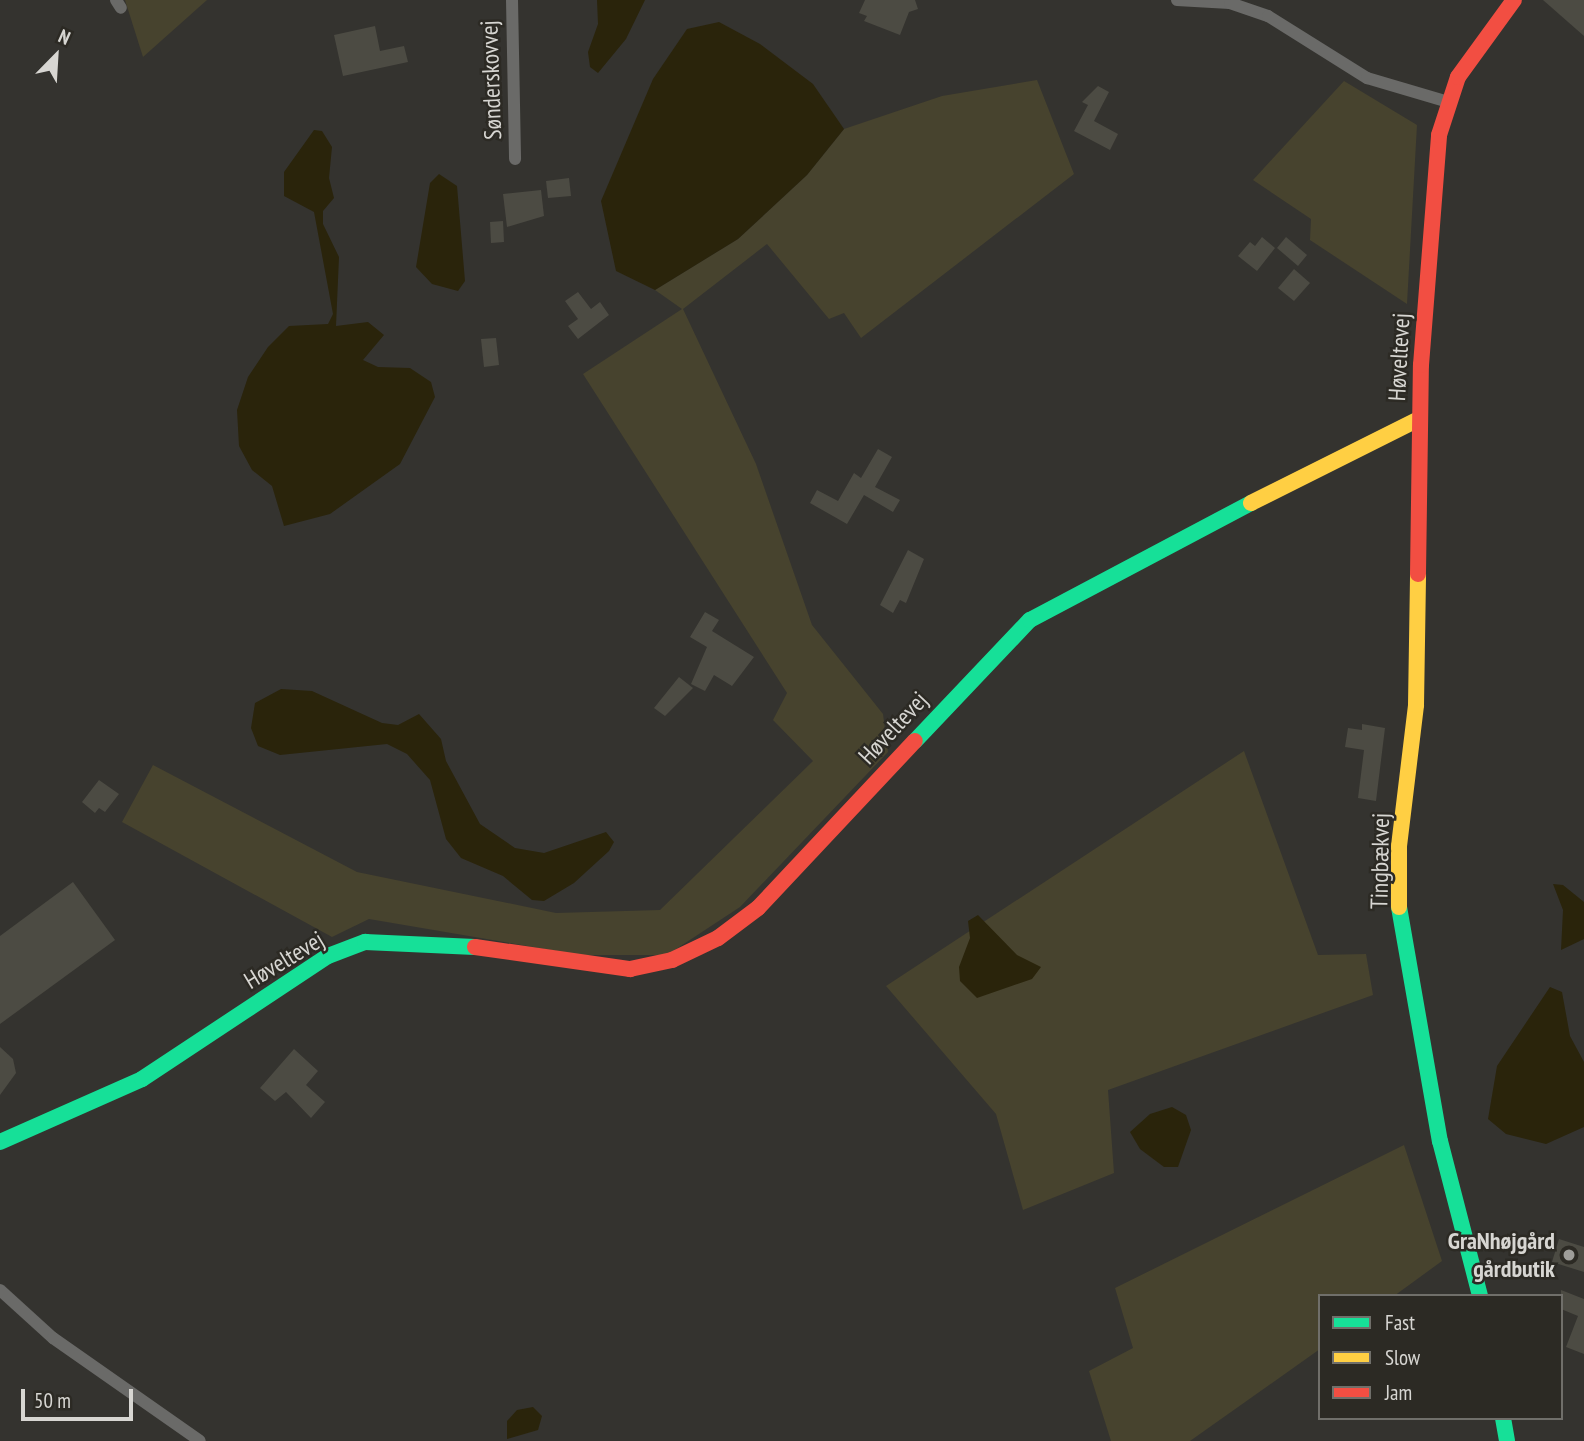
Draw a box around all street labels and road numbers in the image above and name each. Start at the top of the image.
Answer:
street label: Sønderskovvej [475,20,507,140]
street label: Høveltevej [1382,312,1416,402]
street label: Høveltevej [852,686,934,770]
street label: Tingbækvej [1365,813,1395,909]
street label: Høveltevej [239,925,329,995]

